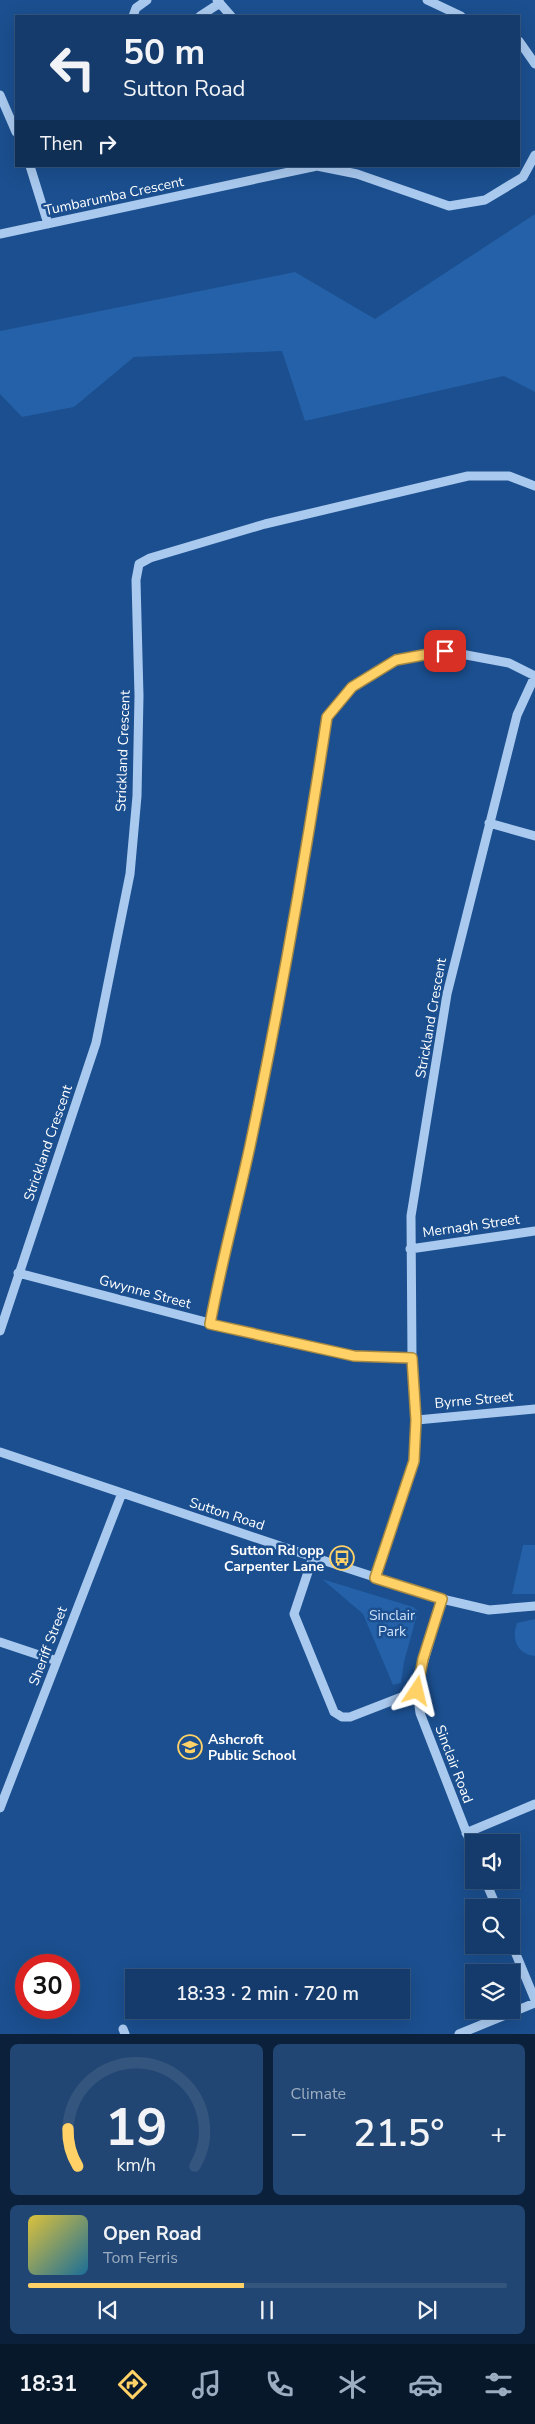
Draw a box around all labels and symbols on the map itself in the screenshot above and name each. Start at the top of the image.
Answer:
street label: Tumbarumba Crescent [43,172,186,220]
pin [424,630,466,672]
street label: Strickland Crescent [111,690,135,812]
street label: Strickland Crescent [411,956,451,1080]
street label: Strickland Crescent [19,1082,77,1204]
street label: Mernagh Street [421,1210,521,1242]
street label: Gwynne Street [97,1271,193,1313]
street label: Byrne Street [434,1387,514,1413]
street label: Sutton Road [187,1493,267,1535]
place label: Sutton Rd opp Carpenter Lane [224,1541,324,1576]
bus stop icon: Sutton Rd opp Carpenter Lane [329,1545,355,1571]
street label: Sheriff Street [24,1604,72,1688]
park label: Sinclair Park [369,1606,415,1641]
position arrow [390,1664,442,1716]
street label: Sinclair Road [430,1722,478,1806]
place label: Ashcroft Public School [208,1730,297,1765]
school or university icon: Ashcroft Public School [177,1734,203,1760]
speed limit sign: 30 [15,1954,80,2019]

